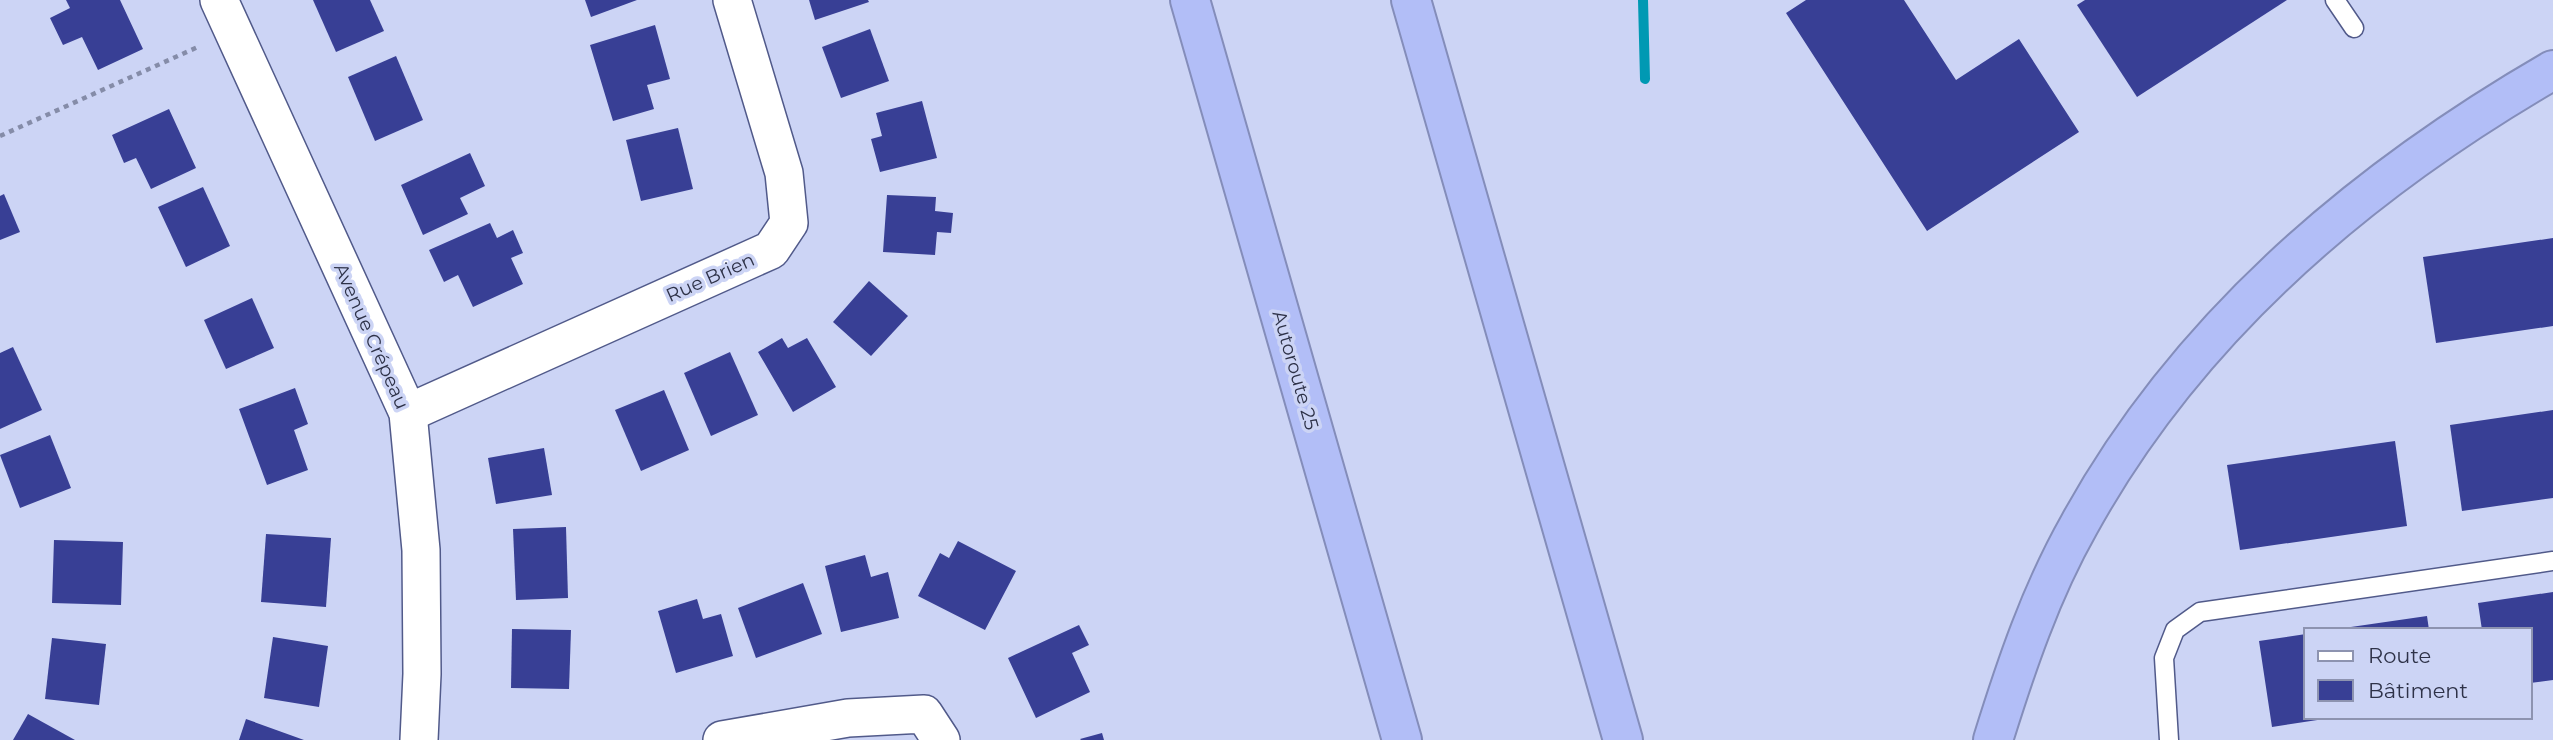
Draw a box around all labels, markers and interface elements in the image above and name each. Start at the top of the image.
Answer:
street label: Rue Brien [662,248,758,307]
street label: Avenue Crépeau [329,260,414,413]
street label: Autoroute 25 [1268,308,1324,433]
legend [2304,628,2532,719]
text: Route [2368,643,2431,668]
text: Bâtiment [2368,678,2468,703]

